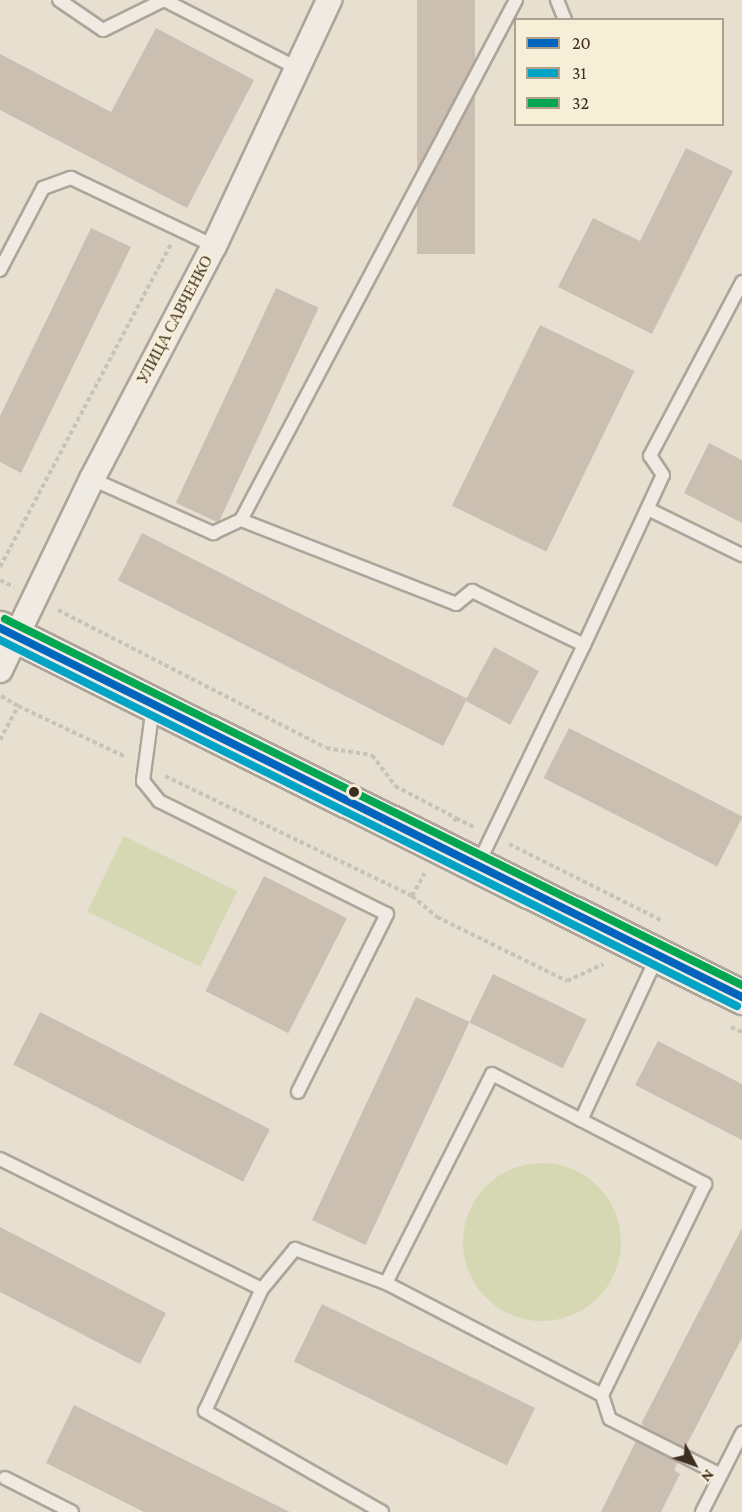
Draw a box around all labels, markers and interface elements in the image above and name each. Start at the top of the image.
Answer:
legend [514,18,724,126]
text: 20 [572,33,591,53]
text: 31 [572,63,587,83]
text: 32 [572,93,589,113]
street label: УЛИЦА САВЧЕНКО [133,252,217,388]
unlabelled marker [348,786,360,798]
north arrow [664,1434,724,1494]
text: N [698,1466,718,1486]

